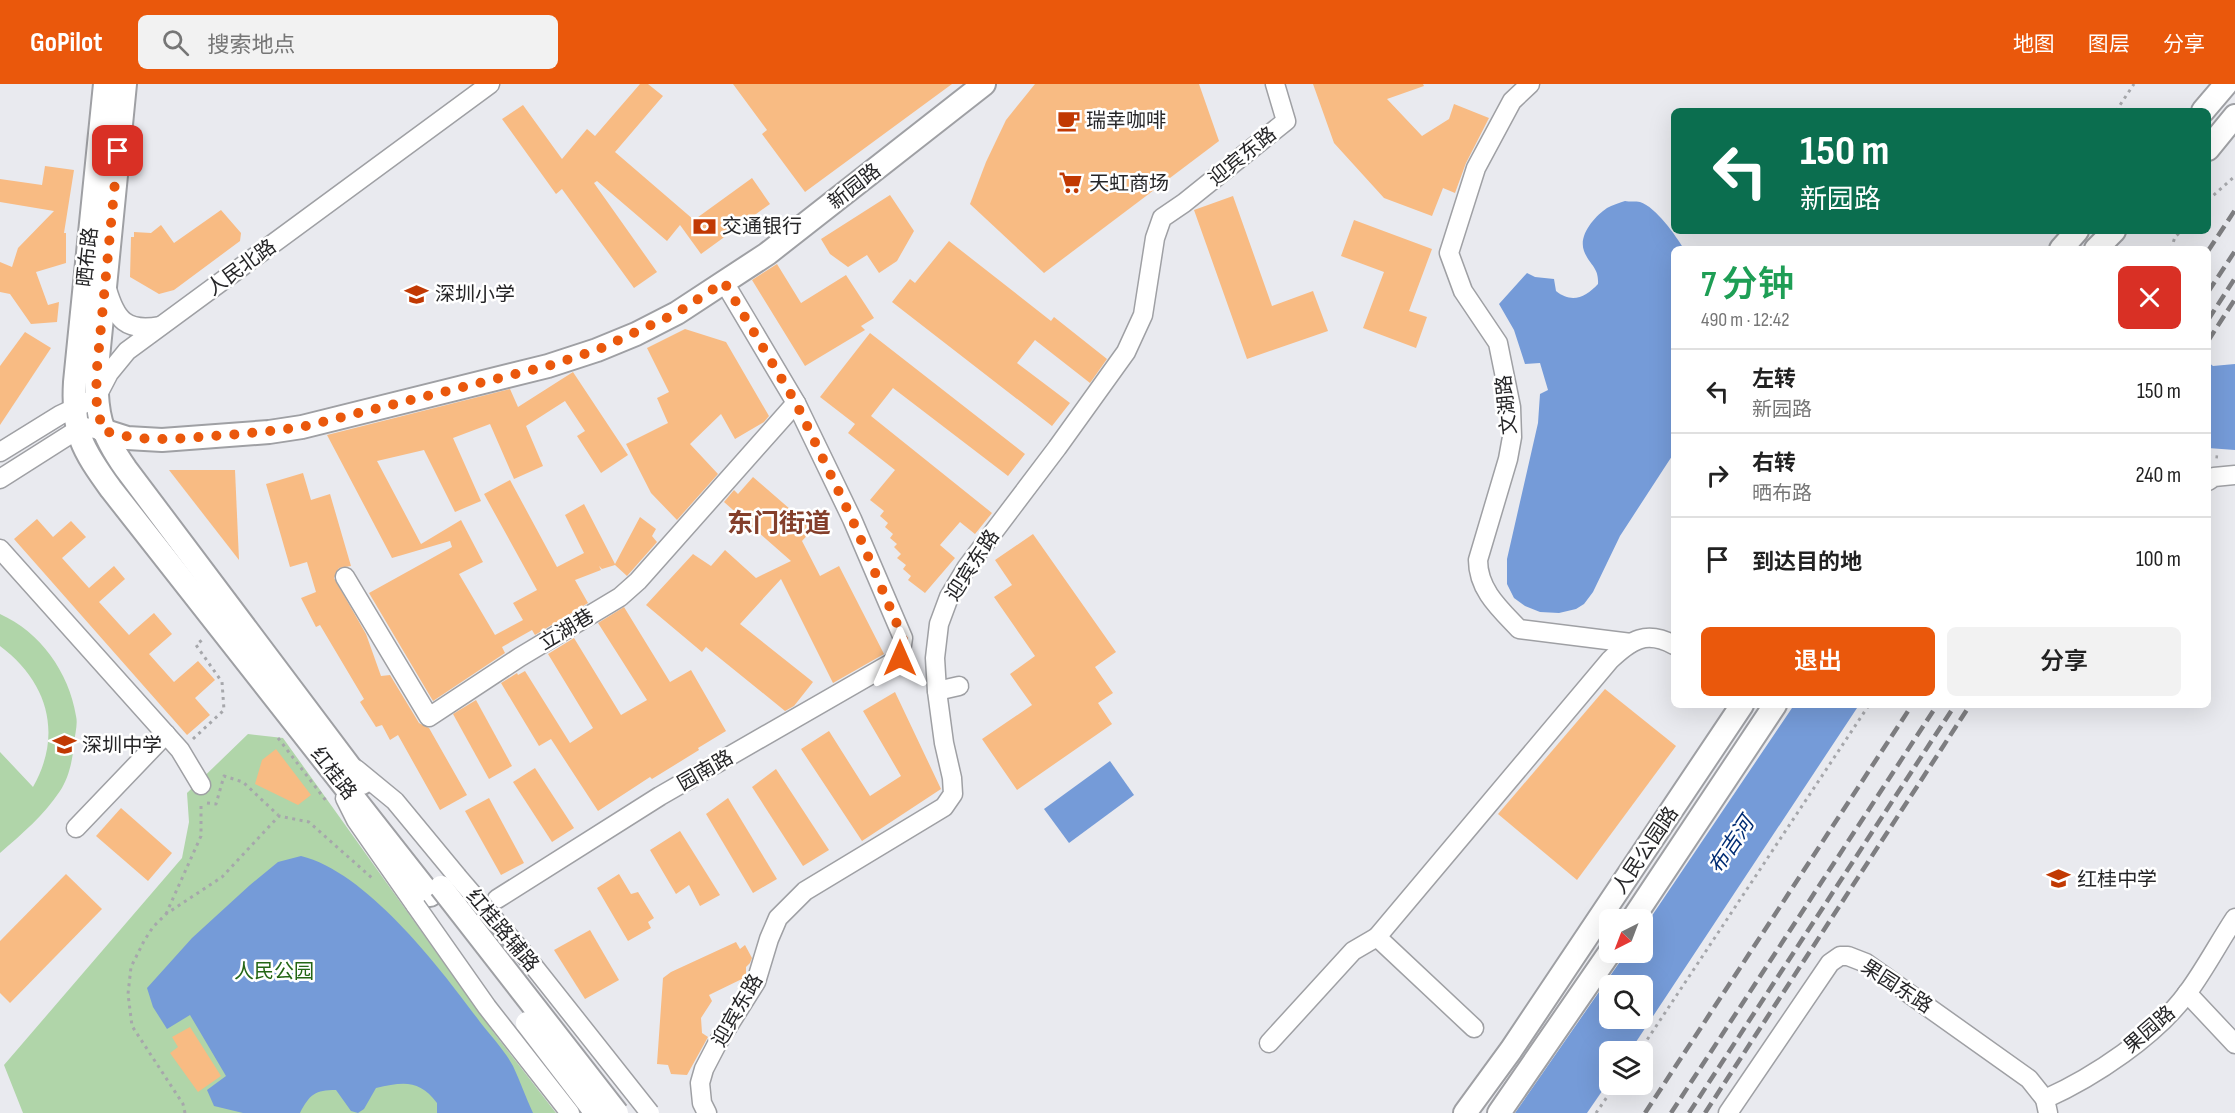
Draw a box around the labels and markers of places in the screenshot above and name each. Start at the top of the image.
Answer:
cafe icon: 瑞幸咖啡 [1055,107,1081,133]
place label: 瑞幸咖啡 [1086,109,1166,133]
pin [92,125,143,176]
supermarket icon: 天虹商场 [1058,170,1084,196]
place label: 天虹商场 [1089,172,1169,196]
bank icon: 交通银行 [691,213,717,239]
place label: 交通银行 [722,215,802,239]
school or university icon: 深圳小学 [404,281,430,307]
place label: 深圳小学 [435,283,515,307]
school or university icon: 深圳中学 [51,732,77,758]
place label: 深圳中学 [82,734,162,758]
school or university icon: 红桂中学 [2046,866,2072,892]
place label: 红桂中学 [2077,868,2157,892]

